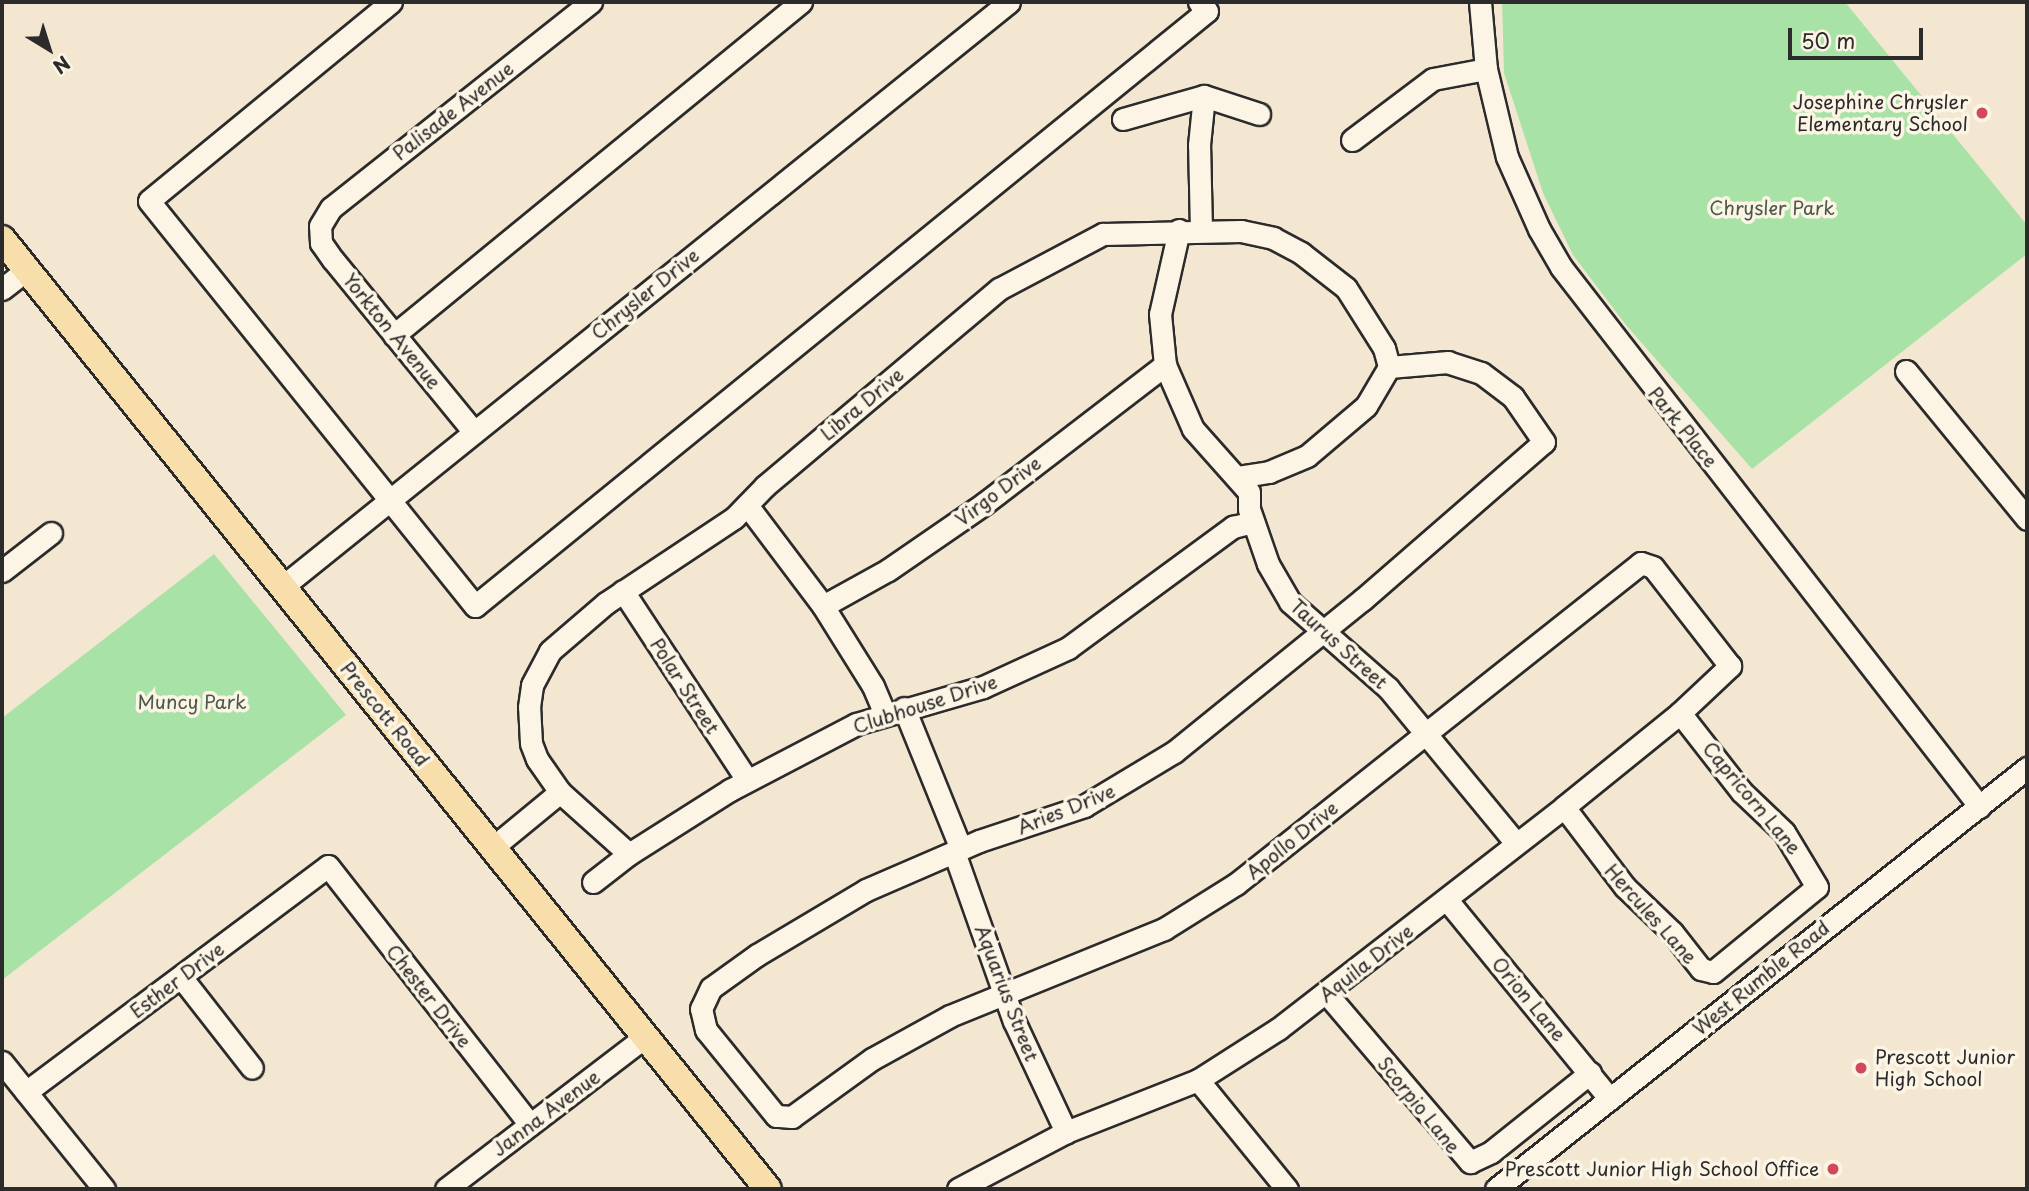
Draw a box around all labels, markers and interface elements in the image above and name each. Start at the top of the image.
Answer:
north arrow [14,14,84,84]
scale bar [1791,14,1926,58]
text: 50 m [1801,24,1855,56]
text: N [47,50,76,81]
street label: Palisade Avenue [388,57,518,165]
place label: Josephine Chrysler Elementary School [1792,91,1968,135]
marker: Josephine Chrysler Elementary School [1974,105,1990,121]
park label: Chrysler Park [1708,197,1836,219]
street label: Chrysler Drive [586,243,704,345]
street label: Yorkton Avenue [339,269,445,393]
street label: Libra Drive [816,363,908,445]
street label: Park Place [1644,382,1722,472]
street label: Virgo Drive [950,451,1046,531]
street label: Taurus Street [1286,594,1392,694]
street label: Polar Street [646,634,724,738]
street label: Prescott Road [336,657,434,771]
street label: Clubhouse Drive [850,670,1000,738]
park label: Muncy Park [137,691,247,713]
street label: Capricorn Lane [1698,737,1806,859]
street label: Aries Drive [1014,779,1118,839]
street label: Apollo Drive [1242,796,1342,884]
street label: Hercules Lane [1600,859,1702,969]
street label: West Rumble Road [1688,916,1834,1040]
street label: Aquila Drive [1314,919,1418,1007]
street label: Aquarius Street [970,921,1044,1065]
street label: Esther Drive [125,937,229,1023]
street label: Chester Drive [381,940,477,1052]
street label: Orion Lane [1487,952,1571,1046]
place label: Prescott Junior High School [1875,1046,2015,1090]
street label: Scorpio Lane [1373,1052,1465,1158]
marker: Prescott Junior High School [1853,1060,1869,1076]
street label: Janna Avenue [488,1065,604,1161]
place label: Prescott Junior High School Office [1503,1158,1819,1180]
marker: Prescott Junior High School Office [1825,1161,1841,1177]

